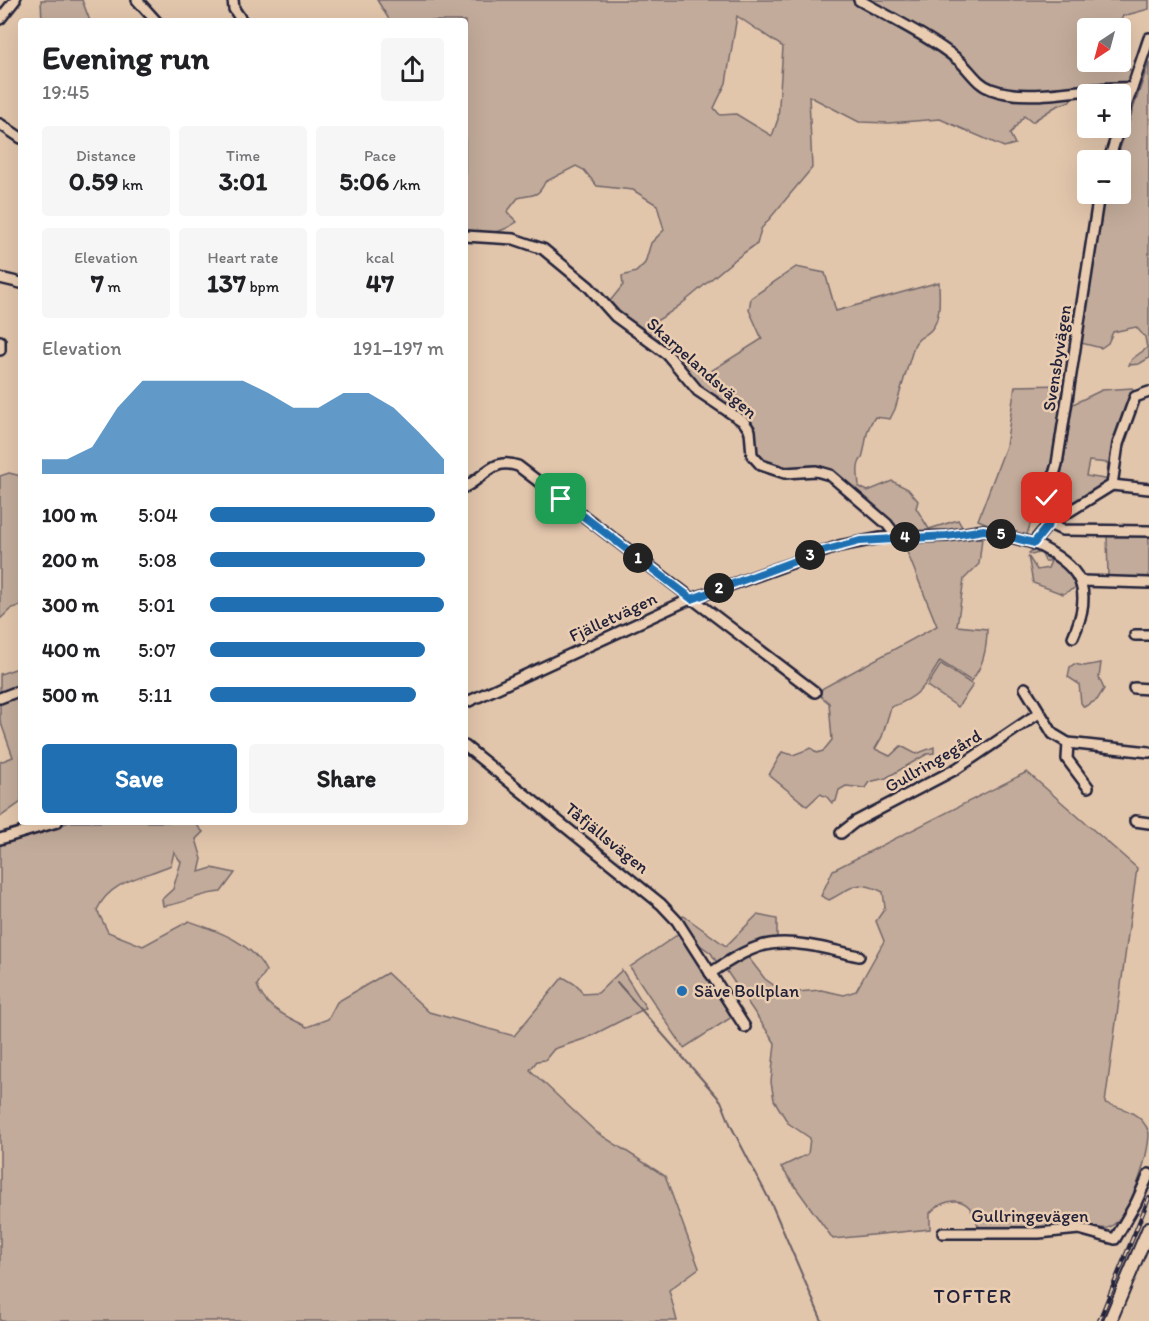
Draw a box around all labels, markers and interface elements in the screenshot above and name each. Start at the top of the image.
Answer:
north arrow [1077,18,1131,72]
map controls [1077,18,1131,204]
text: Evening run [42,38,209,77]
button: share [381,38,444,101]
text: 19:45 [42,80,89,104]
button: + [1077,84,1131,138]
text: Distance [76,146,136,165]
text: Time [226,146,260,165]
text: Pace [364,146,396,165]
button: − [1077,150,1131,204]
text: 0.59 [69,165,118,197]
text: 3:01 [219,165,267,197]
text: 5:06 [339,165,389,197]
text: km [118,175,143,194]
text: /km [389,175,421,194]
text: Elevation [74,248,138,267]
text: Heart rate [208,248,278,267]
text: kcal [366,248,394,267]
text: 7 [91,267,104,299]
text: 137 [207,267,246,299]
text: 47 [366,267,394,299]
text: m [104,277,121,296]
text: bpm [246,277,279,296]
street label: Svensbyvägen [1038,303,1076,413]
street label: Skarpelandsvägen [642,313,762,423]
text: Elevation [42,336,121,360]
text: 191–197 m [353,336,444,360]
pin [1021,472,1072,523]
pin [535,473,586,524]
icon: check [1030,481,1063,514]
icon: arrive [544,482,577,515]
text: 100 m [42,503,97,527]
text: 5:04 [138,503,178,527]
pin: 5 [986,519,1016,549]
pin: 4 [890,522,920,552]
text: 5 [997,524,1005,543]
text: 4 [900,527,910,546]
pin: 3 [795,540,825,570]
pin: 1 [623,543,653,573]
text: 3 [806,545,814,564]
text: 200 m [42,548,98,572]
text: 5:08 [138,548,177,572]
text: 1 [634,548,642,567]
pin: 2 [704,573,734,603]
text: 2 [715,578,723,597]
street label: Fjälletvägen [566,587,660,647]
text: 300 m [42,593,99,617]
text: 5:01 [138,593,175,617]
text: 400 m [42,638,100,662]
text: 5:07 [138,638,176,662]
text: 500 m [42,683,98,707]
text: 5:11 [138,683,172,707]
street label: Gullringegård [881,724,985,797]
button: Save [42,744,237,813]
button: Share [249,744,444,813]
street label: Tåfjällsvägen [561,798,654,879]
place label: Säve Bollplan [694,980,799,1002]
marker: Säve Bollplan [675,984,689,998]
street label: Gullringevägen [971,1205,1089,1227]
district label: TOFTER [933,1284,1013,1308]

